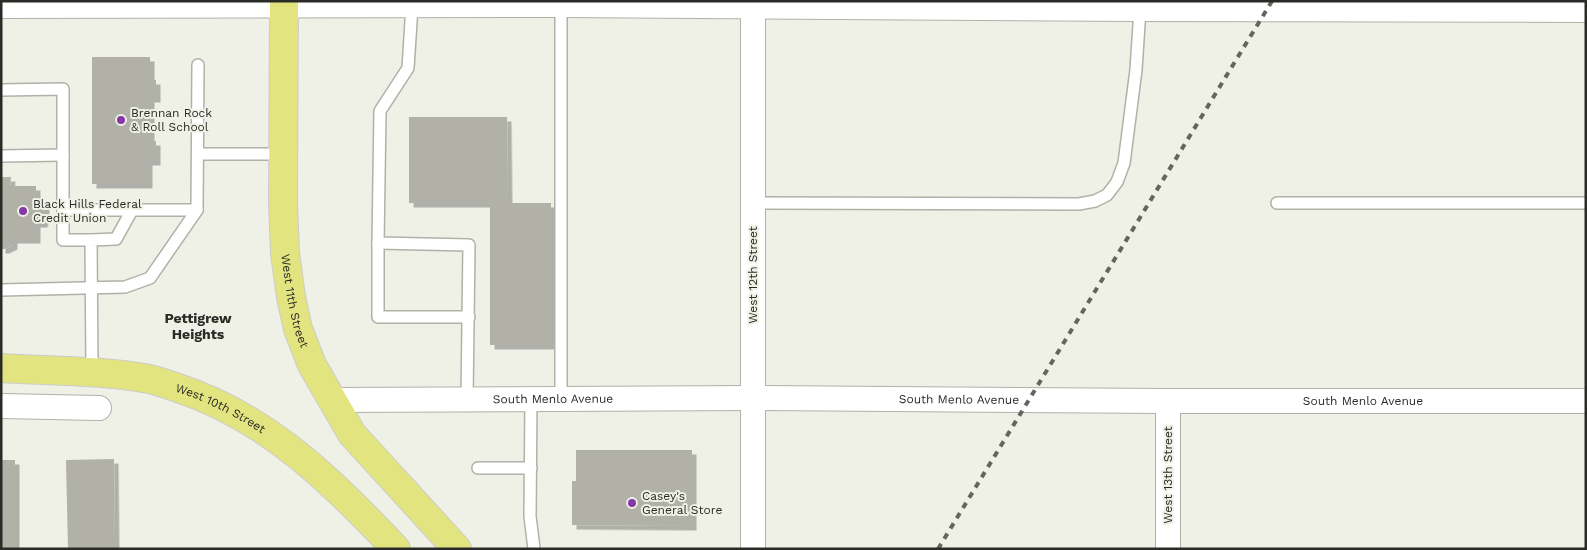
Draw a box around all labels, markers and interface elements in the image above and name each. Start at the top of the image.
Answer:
place label: Brennan Rock & Roll School [131,106,212,134]
marker: Brennan Rock & Roll School [115,114,127,126]
place label: Black Hills Federal Credit Union [33,197,142,225]
marker: Black Hills Federal Credit Union [17,205,29,217]
street label: West 12th Street [746,226,760,324]
street label: West 11th Street [278,253,312,350]
district label: Pettigrew Heights [164,310,232,342]
street label: West 10th Street [174,381,268,436]
street label: South Menlo Avenue [493,392,613,406]
street label: South Menlo Avenue [899,392,1019,407]
street label: South Menlo Avenue [1303,394,1423,408]
street label: West 13th Street [1161,426,1175,524]
place label: Casey's General Store [642,489,722,517]
marker: Casey's General Store [626,497,638,509]

